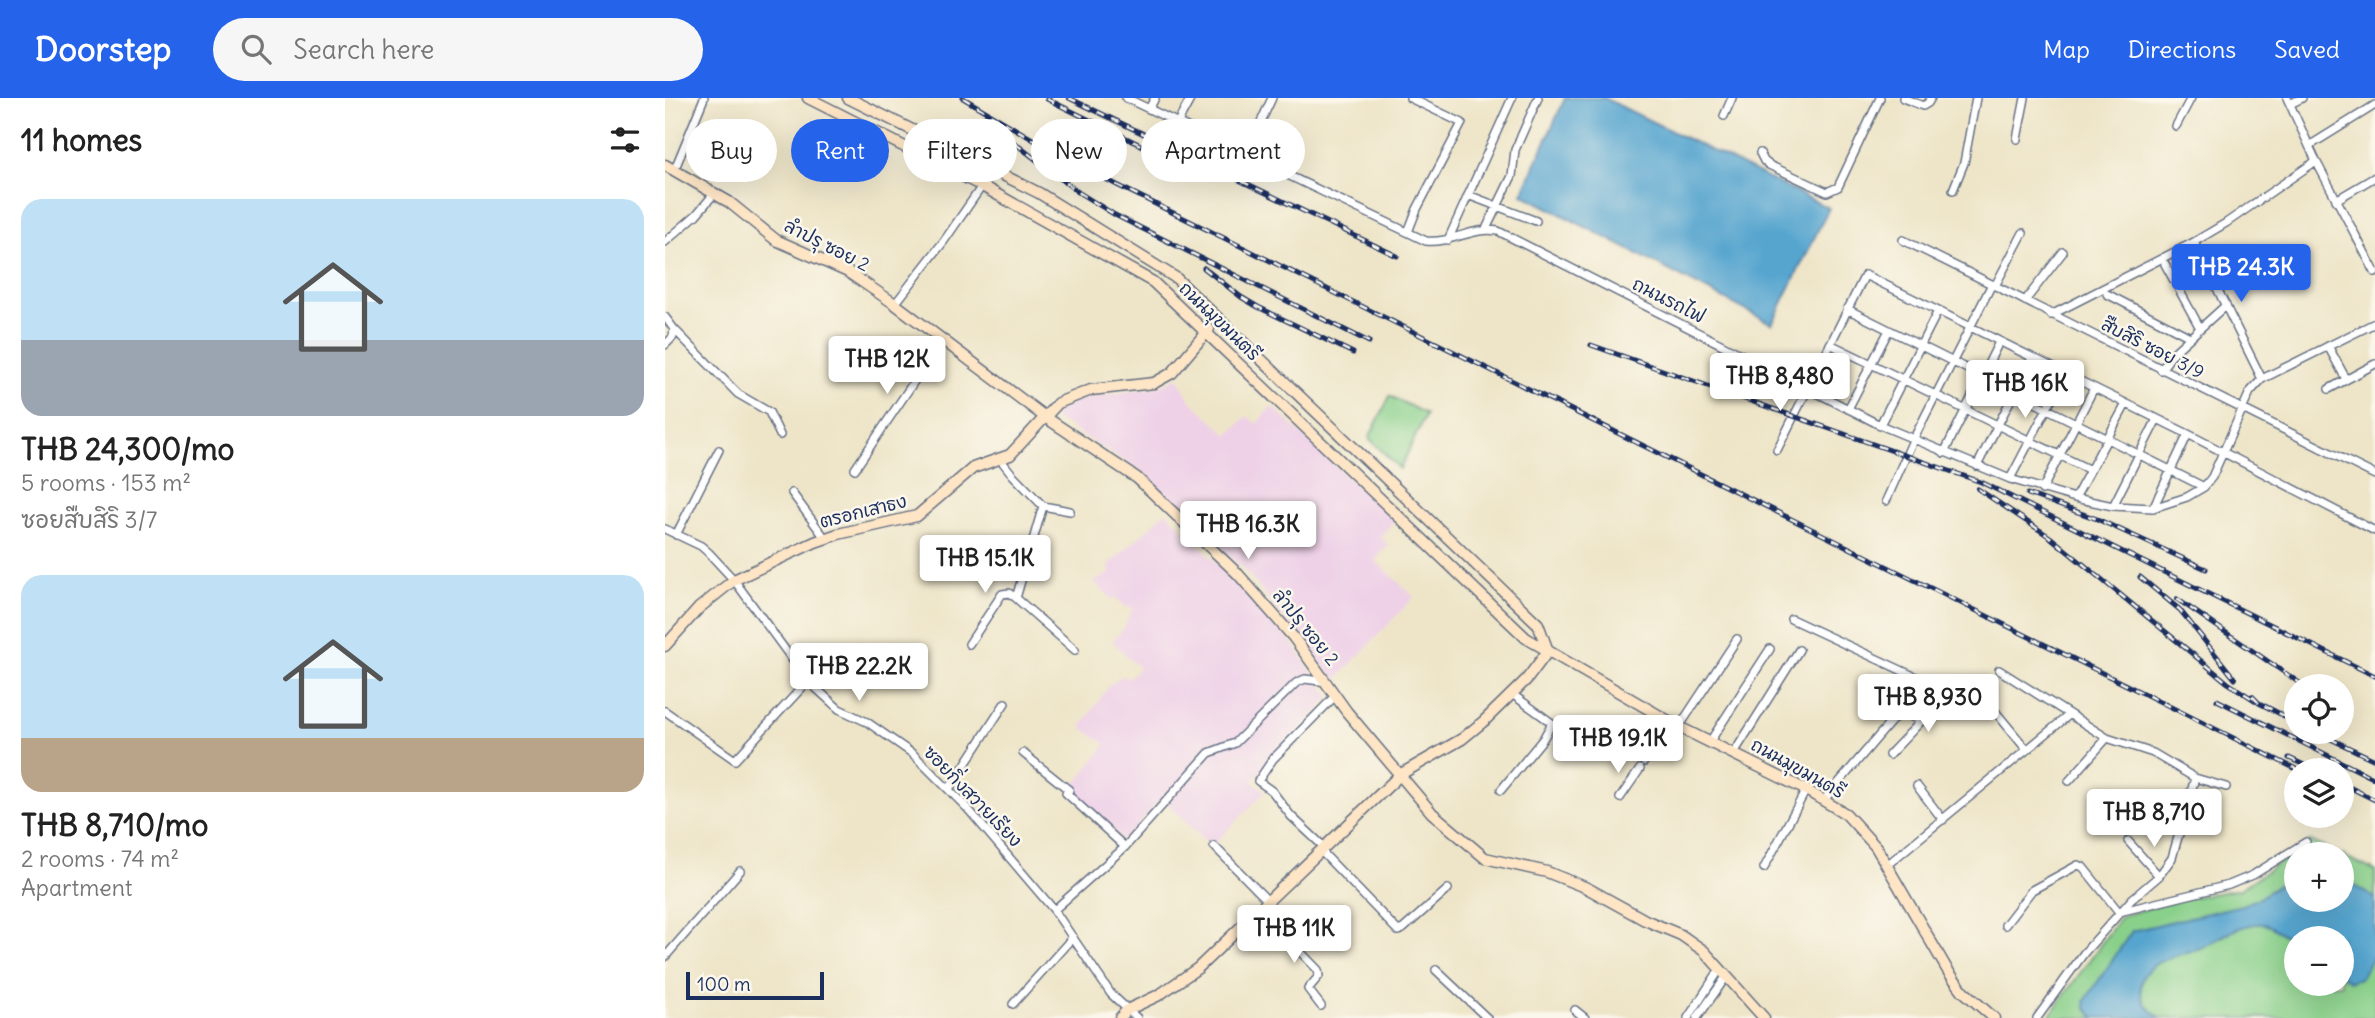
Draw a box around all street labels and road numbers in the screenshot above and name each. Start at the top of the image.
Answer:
street label: ลำปรุ ซอย 2 [779,214,874,279]
street label: ถนนรถไฟ [1629,271,1710,328]
street label: ถนนมุขมนตรี [1173,277,1265,368]
street label: สืบสิริ ซอย 3/9 [2098,312,2208,384]
street label: ตรอกเสาธง [817,489,909,533]
street label: ลำปรุ ซอย 2 [1266,584,1344,672]
street label: ถนนมุขมนตรี [1746,733,1849,806]
street label: ซอยกิ่งสวายเรียง [919,737,1031,852]

